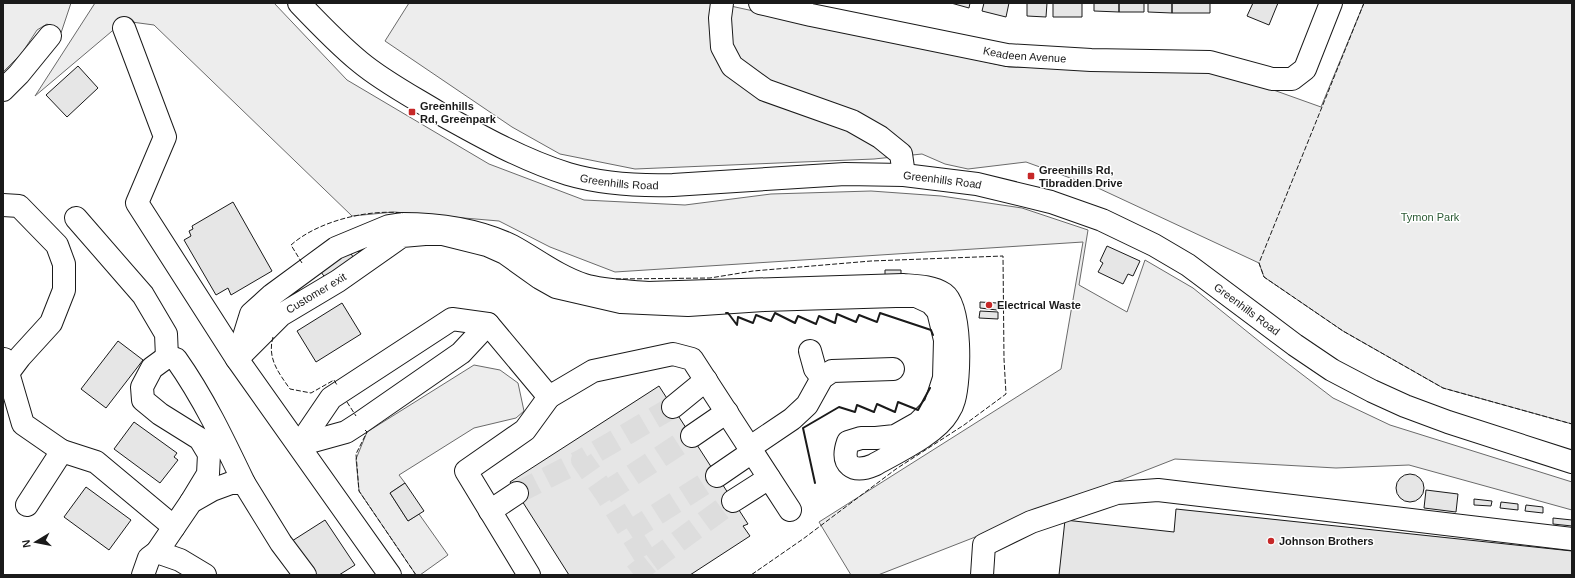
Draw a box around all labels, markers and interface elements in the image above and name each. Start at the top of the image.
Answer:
street label: Keadeen Avenue [982,44,1067,65]
place label: Greenhills Rd, Greenpark [420,100,497,125]
marker: Greenhills Rd, Greenpark [407,107,417,117]
place label: Greenhills Rd, Tibradden Drive [1039,164,1123,189]
street label: Greenhills Road [902,169,983,191]
street label: Greenhills Road [579,171,659,191]
marker: Greenhills Rd, Tibradden Drive [1026,171,1036,181]
park label: Tymon Park [1401,211,1460,223]
street label: Customer exit [284,270,348,316]
street label: Greenhills Road [1212,281,1282,338]
place label: Electrical Waste [997,299,1081,311]
marker: Electrical Waste [984,300,994,310]
north arrow [16,522,56,562]
place label: Johnson Brothers [1279,535,1374,547]
marker: Johnson Brothers [1266,536,1276,546]
text: N [20,539,33,549]

